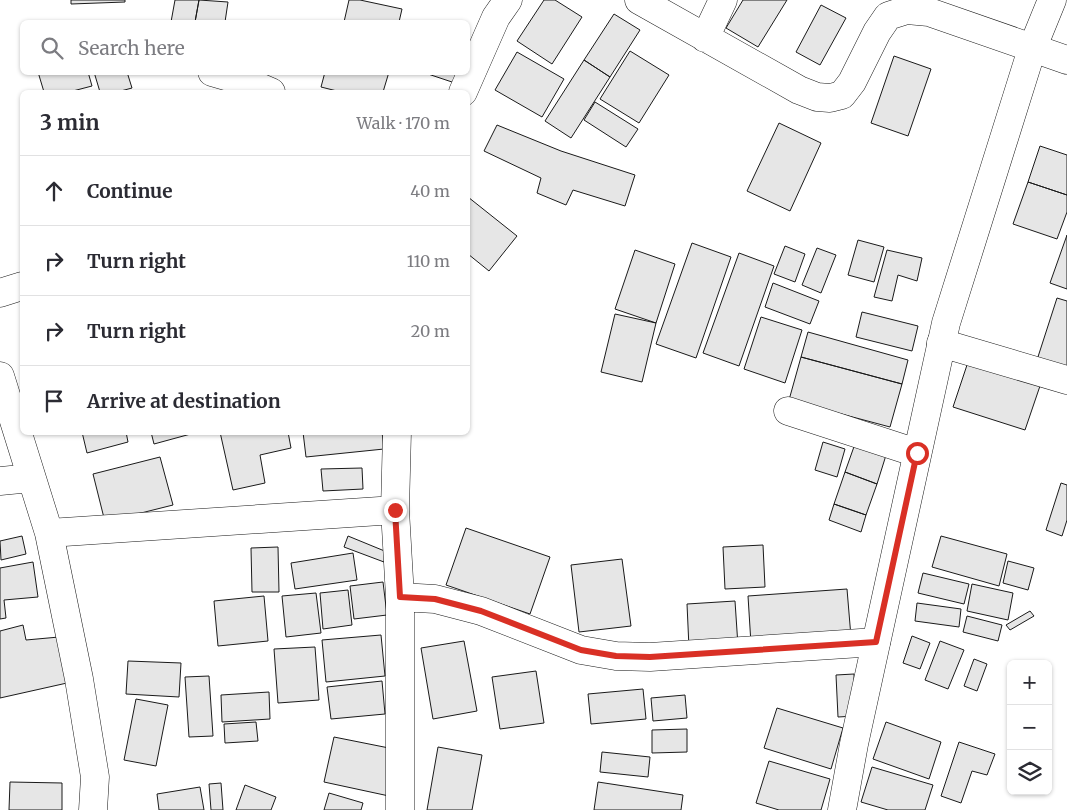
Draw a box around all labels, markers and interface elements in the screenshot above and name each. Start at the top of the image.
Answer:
search box [20,20,470,75]
icon: search [38,34,66,62]
text: Search here [78,36,185,60]
text: 3 min [40,109,99,136]
text: Walk · 170 m [357,113,450,133]
icon: ahead [40,177,68,205]
text: Continue [87,179,173,203]
text: 40 m [410,181,450,201]
icon: right [40,247,68,275]
text: Turn right [87,249,186,273]
text: 110 m [407,251,450,271]
icon: right [40,317,68,345]
text: Turn right [87,319,186,343]
text: 20 m [411,321,450,341]
icon: arrive [40,387,68,415]
text: Arrive at destination [87,389,281,413]
route start [906,442,929,465]
route end [384,499,407,522]
map controls [1007,660,1052,795]
button: + [1007,660,1052,705]
button: − [1007,705,1052,750]
button: layers [1007,750,1052,795]

